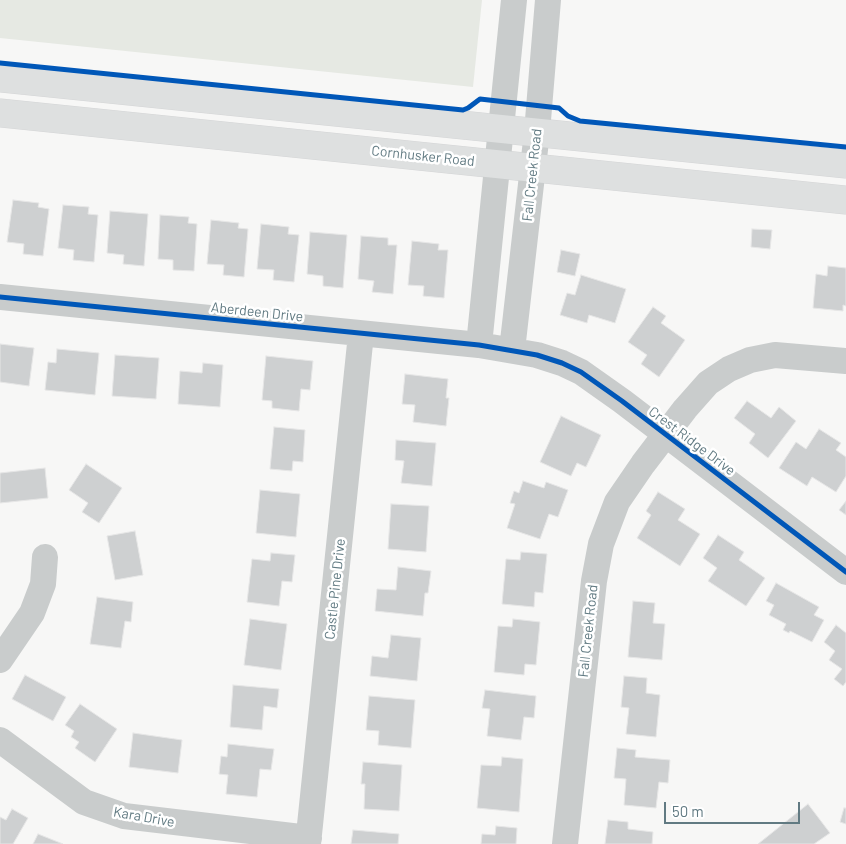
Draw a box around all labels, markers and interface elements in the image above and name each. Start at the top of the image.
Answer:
street label: Fall Creek Road [519,128,545,222]
street label: Cornhusker Road [371,142,475,170]
street label: Aberdeen Drive [210,299,304,325]
street label: Crest Ridge Drive [645,403,739,479]
street label: Castle Pine Drive [321,538,349,640]
street label: Fall Creek Road [575,584,601,678]
scale bar [666,792,802,824]
text: 50 m [672,802,704,820]
street label: Kara Drive [112,803,176,831]

